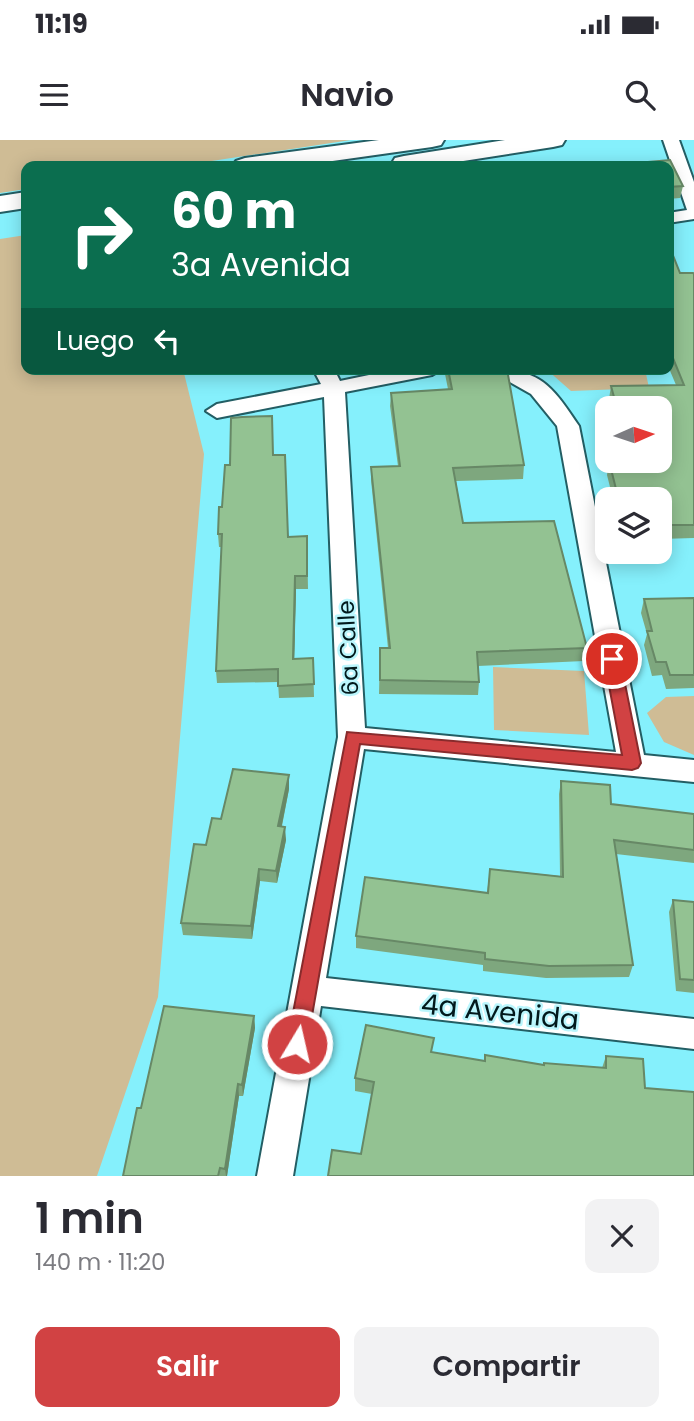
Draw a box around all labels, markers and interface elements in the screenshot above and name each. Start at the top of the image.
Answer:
text: 11:19 [35,6,88,42]
text: Navio [300,72,394,117]
icon: menu [35,76,73,114]
icon: search [621,76,659,114]
text: 60 m [171,177,296,245]
icon: right [56,189,147,280]
text: 3a Avenida [171,242,351,287]
icon: left [148,322,186,360]
text: Luego [56,323,134,359]
north arrow [595,396,672,472]
map controls [595,396,672,564]
button: layers [595,487,672,564]
street label: 6a Calle [330,600,366,696]
pin [582,629,642,689]
icon: arrive [593,640,631,678]
street label: 4a Avenida [419,984,581,1040]
position arrow [260,1007,334,1081]
text: 1 min [35,1189,144,1248]
button: close [585,1199,659,1273]
text: 140 m · 11:20 [35,1246,166,1278]
button: Salir [35,1327,340,1407]
button: Compartir [354,1327,659,1407]

